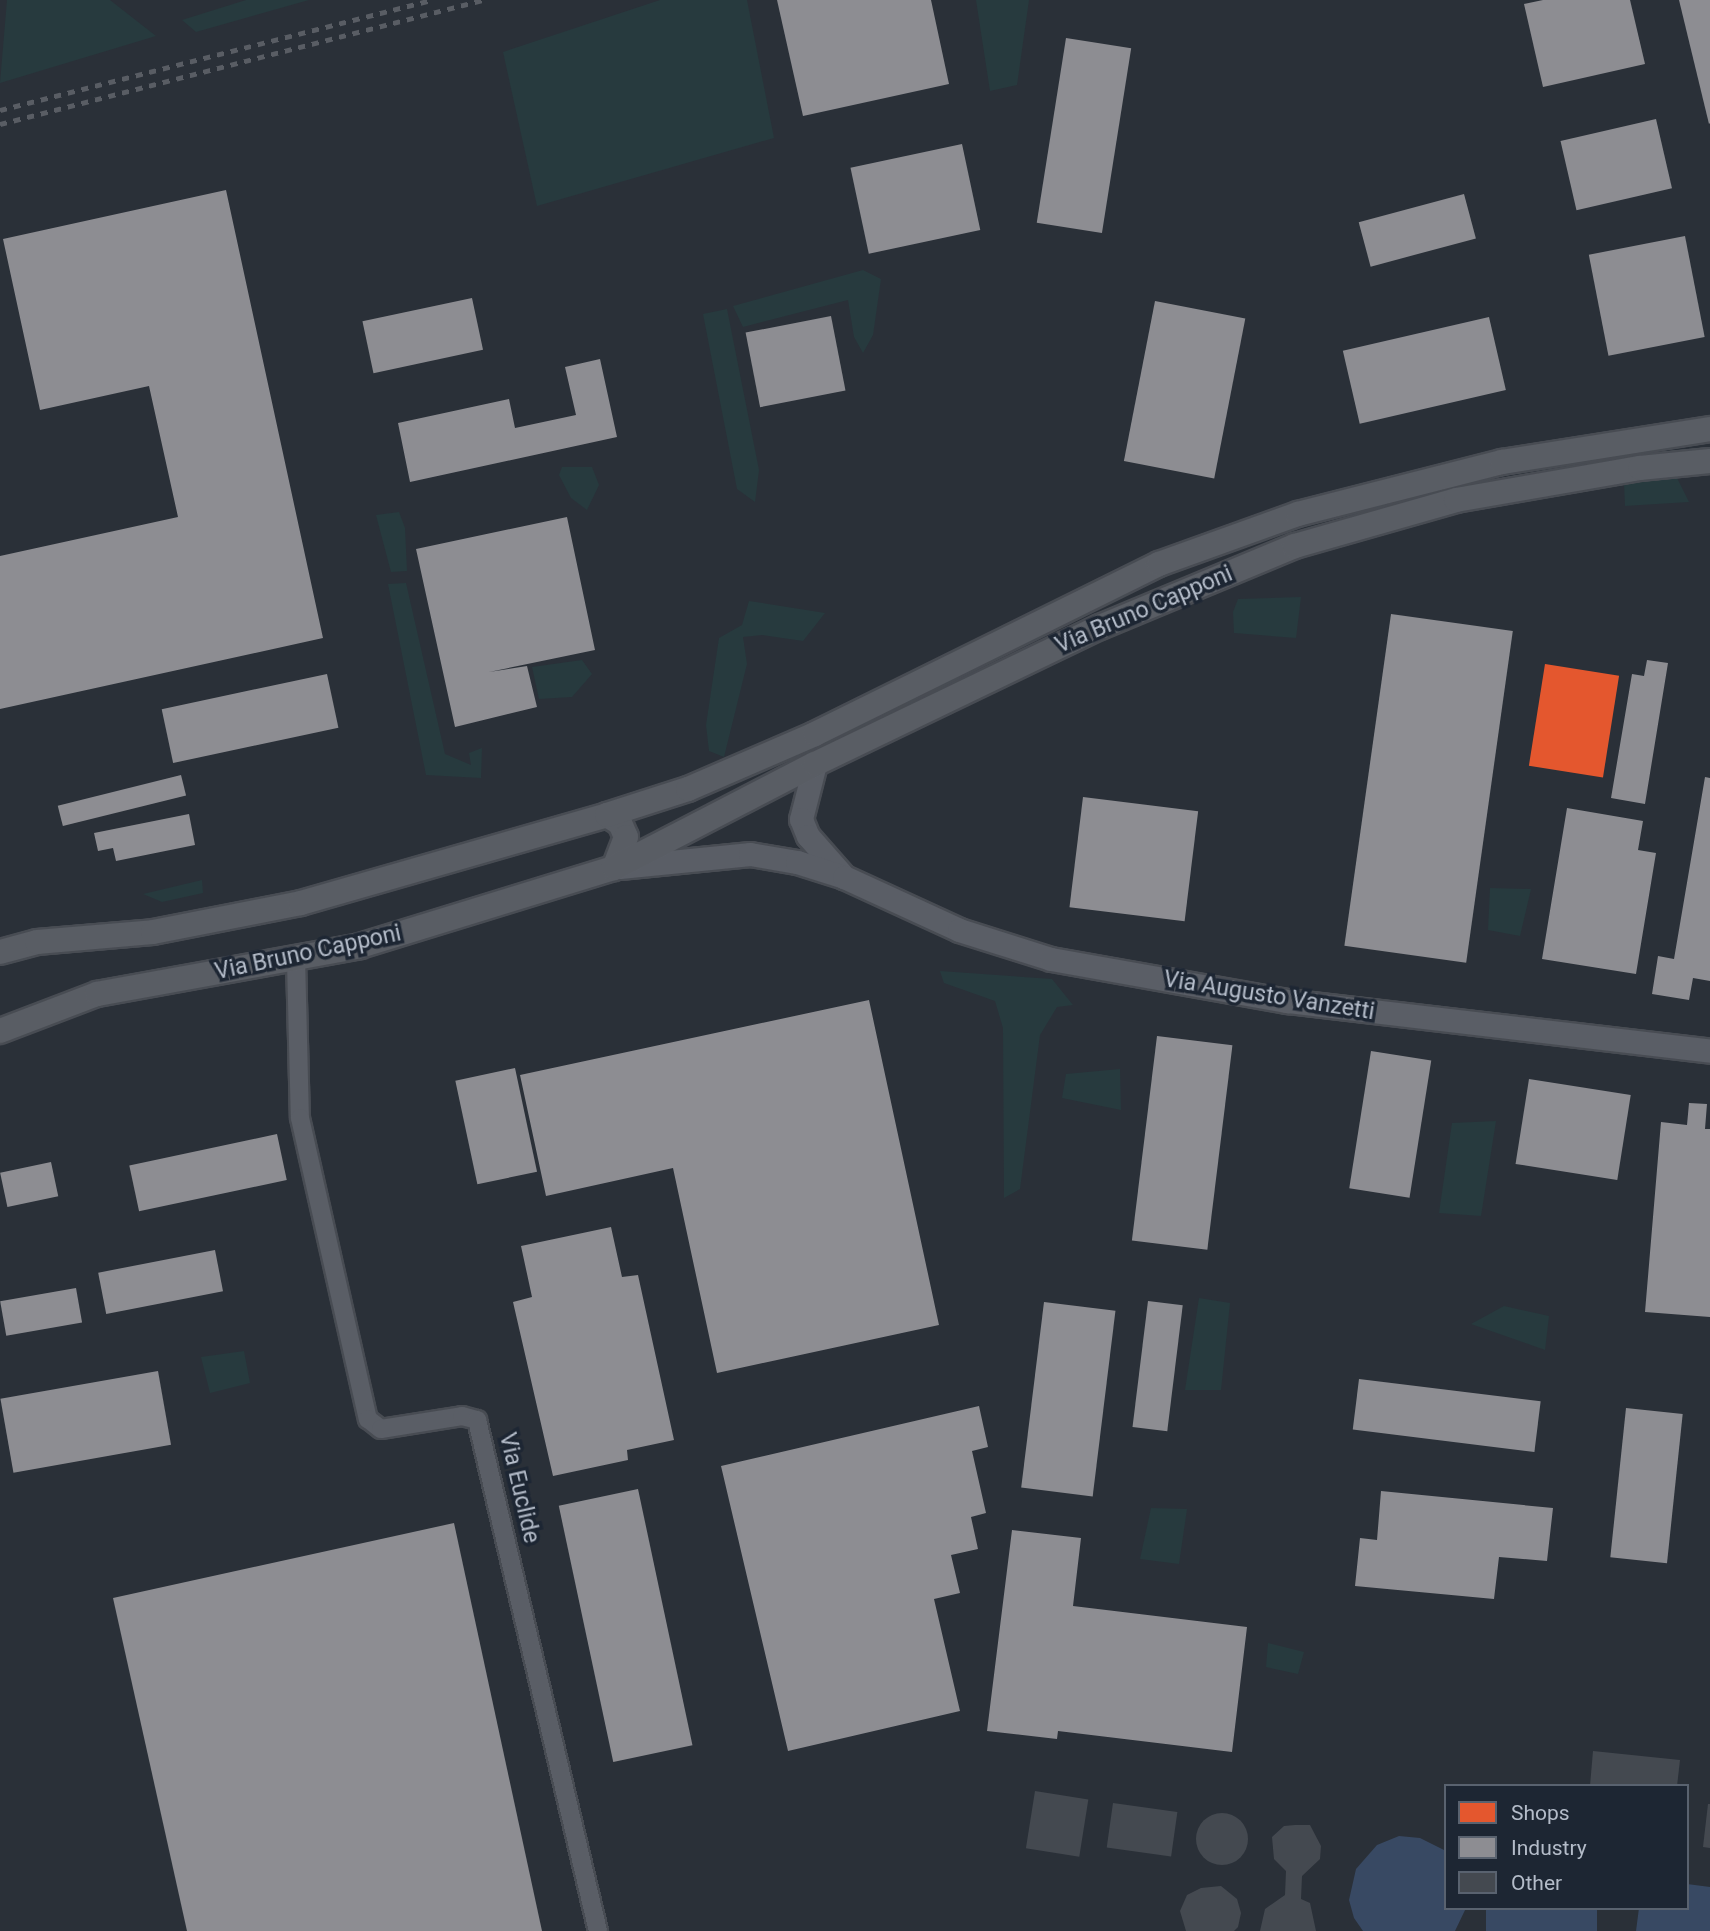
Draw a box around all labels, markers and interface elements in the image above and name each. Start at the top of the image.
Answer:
street label: Via Bruno Capponi [1051,560,1237,660]
street label: Via Bruno Capponi [212,920,404,986]
street label: Via Augusto Vanzetti [1162,966,1376,1026]
street label: Via Euclide [493,1430,545,1546]
legend [1444,1784,1689,1910]
text: Shops [1511,1801,1570,1825]
text: Industry [1511,1836,1587,1860]
text: Other [1511,1871,1562,1895]

